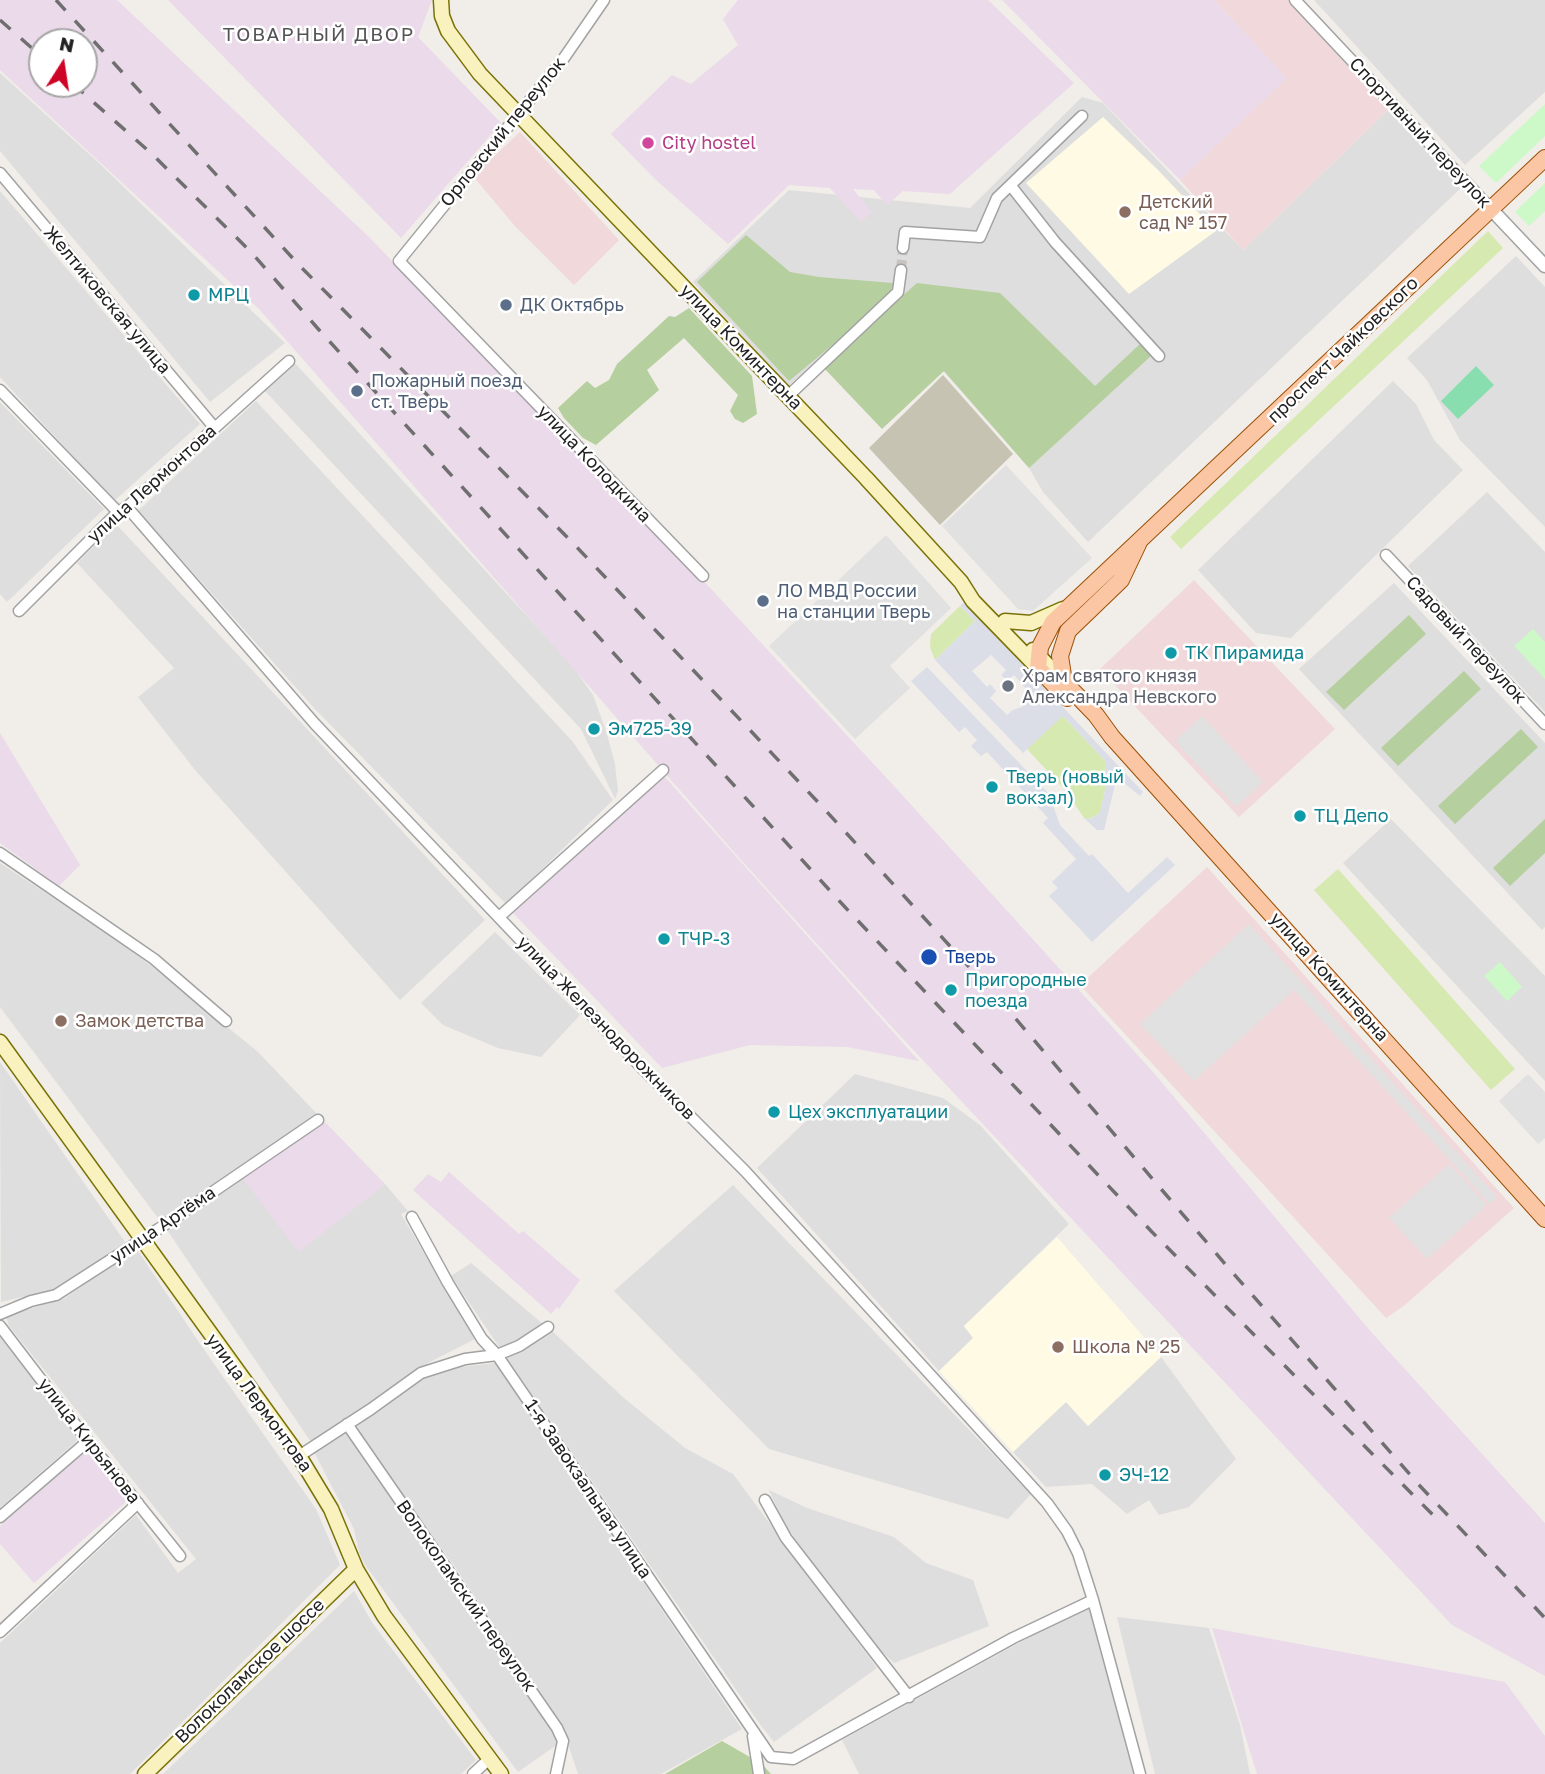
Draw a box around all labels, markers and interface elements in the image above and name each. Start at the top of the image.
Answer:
district label: ТОВАРНЫЙ ДВОР [224,24,414,46]
north arrow [28,28,98,98]
text: N [58,31,77,57]
street label: Орловский переулок [436,53,570,211]
street label: Спортивный переулок [1345,53,1495,213]
place label: City hostel [662,132,756,154]
marker: City hostel [640,135,656,151]
place label: Детский сад № 157 [1139,191,1227,234]
marker: Детский сад № 157 [1117,204,1133,220]
street label: Желтиковская улица [39,222,175,378]
street label: проспект Чайковского [1263,272,1423,428]
street label: улица Коминтерна [675,280,807,414]
place label: МРЦ [208,284,249,306]
marker: МРЦ [186,287,202,303]
place label: ДК Октябрь [520,294,624,316]
marker: ДК Октябрь [498,297,514,313]
place label: Пожарный поезд ст. Тверь [371,370,522,412]
marker: Пожарный поезд ст. Тверь [349,383,365,399]
street label: улица Колодкина [533,401,655,527]
street label: улица Лермонтова [83,420,221,548]
street label: Садовый переулок [1401,572,1531,708]
place label: ЛО МВД России на станции Тверь [777,580,930,622]
marker: ЛО МВД России на станции Тверь [755,593,771,609]
place label: ТК Пирамида [1185,642,1304,664]
marker: ТК Пирамида [1163,645,1179,661]
place label: Храм святого князя Александра Невского [1022,665,1217,708]
marker: Храм святого князя Александра Невского [1000,678,1016,694]
place label: Эм725-39 [608,718,692,740]
marker: Эм725-39 [586,721,602,737]
place label: Тверь (новый вокзал) [1006,766,1124,808]
marker: Тверь (новый вокзал) [984,779,1000,795]
place label: ТЦ Депо [1314,805,1388,827]
marker: ТЦ Депо [1292,808,1308,824]
street label: улица Коминтерна [1265,908,1393,1046]
place label: ТЧР-3 [678,928,730,950]
marker: ТЧР-3 [656,931,672,947]
street label: улица Железнодорожников [512,932,700,1124]
place label: Тверь [945,946,996,968]
marker: Тверь [919,947,939,967]
place label: Пригородные поезда [965,969,1087,1012]
marker: Пригородные поезда [943,982,959,998]
place label: Замок детства [75,1010,204,1032]
marker: Замок детства [53,1013,69,1029]
place label: Цех эксплуатации [788,1101,948,1123]
marker: Цех эксплуатации [766,1104,782,1120]
street label: улица Артёма [106,1182,220,1268]
street label: улица Лермонтова [201,1329,317,1477]
place label: Школа № 25 [1072,1336,1180,1358]
marker: Школа № 25 [1050,1339,1066,1355]
street label: улица Кирьянова [33,1374,145,1508]
street label: 1-я Завокзальная улица [520,1395,656,1583]
place label: ЭЧ-12 [1119,1464,1169,1486]
marker: ЭЧ-12 [1097,1467,1113,1483]
street label: Волоколамский переулок [392,1496,540,1696]
street label: Волоколамское шоссе [171,1594,329,1748]

